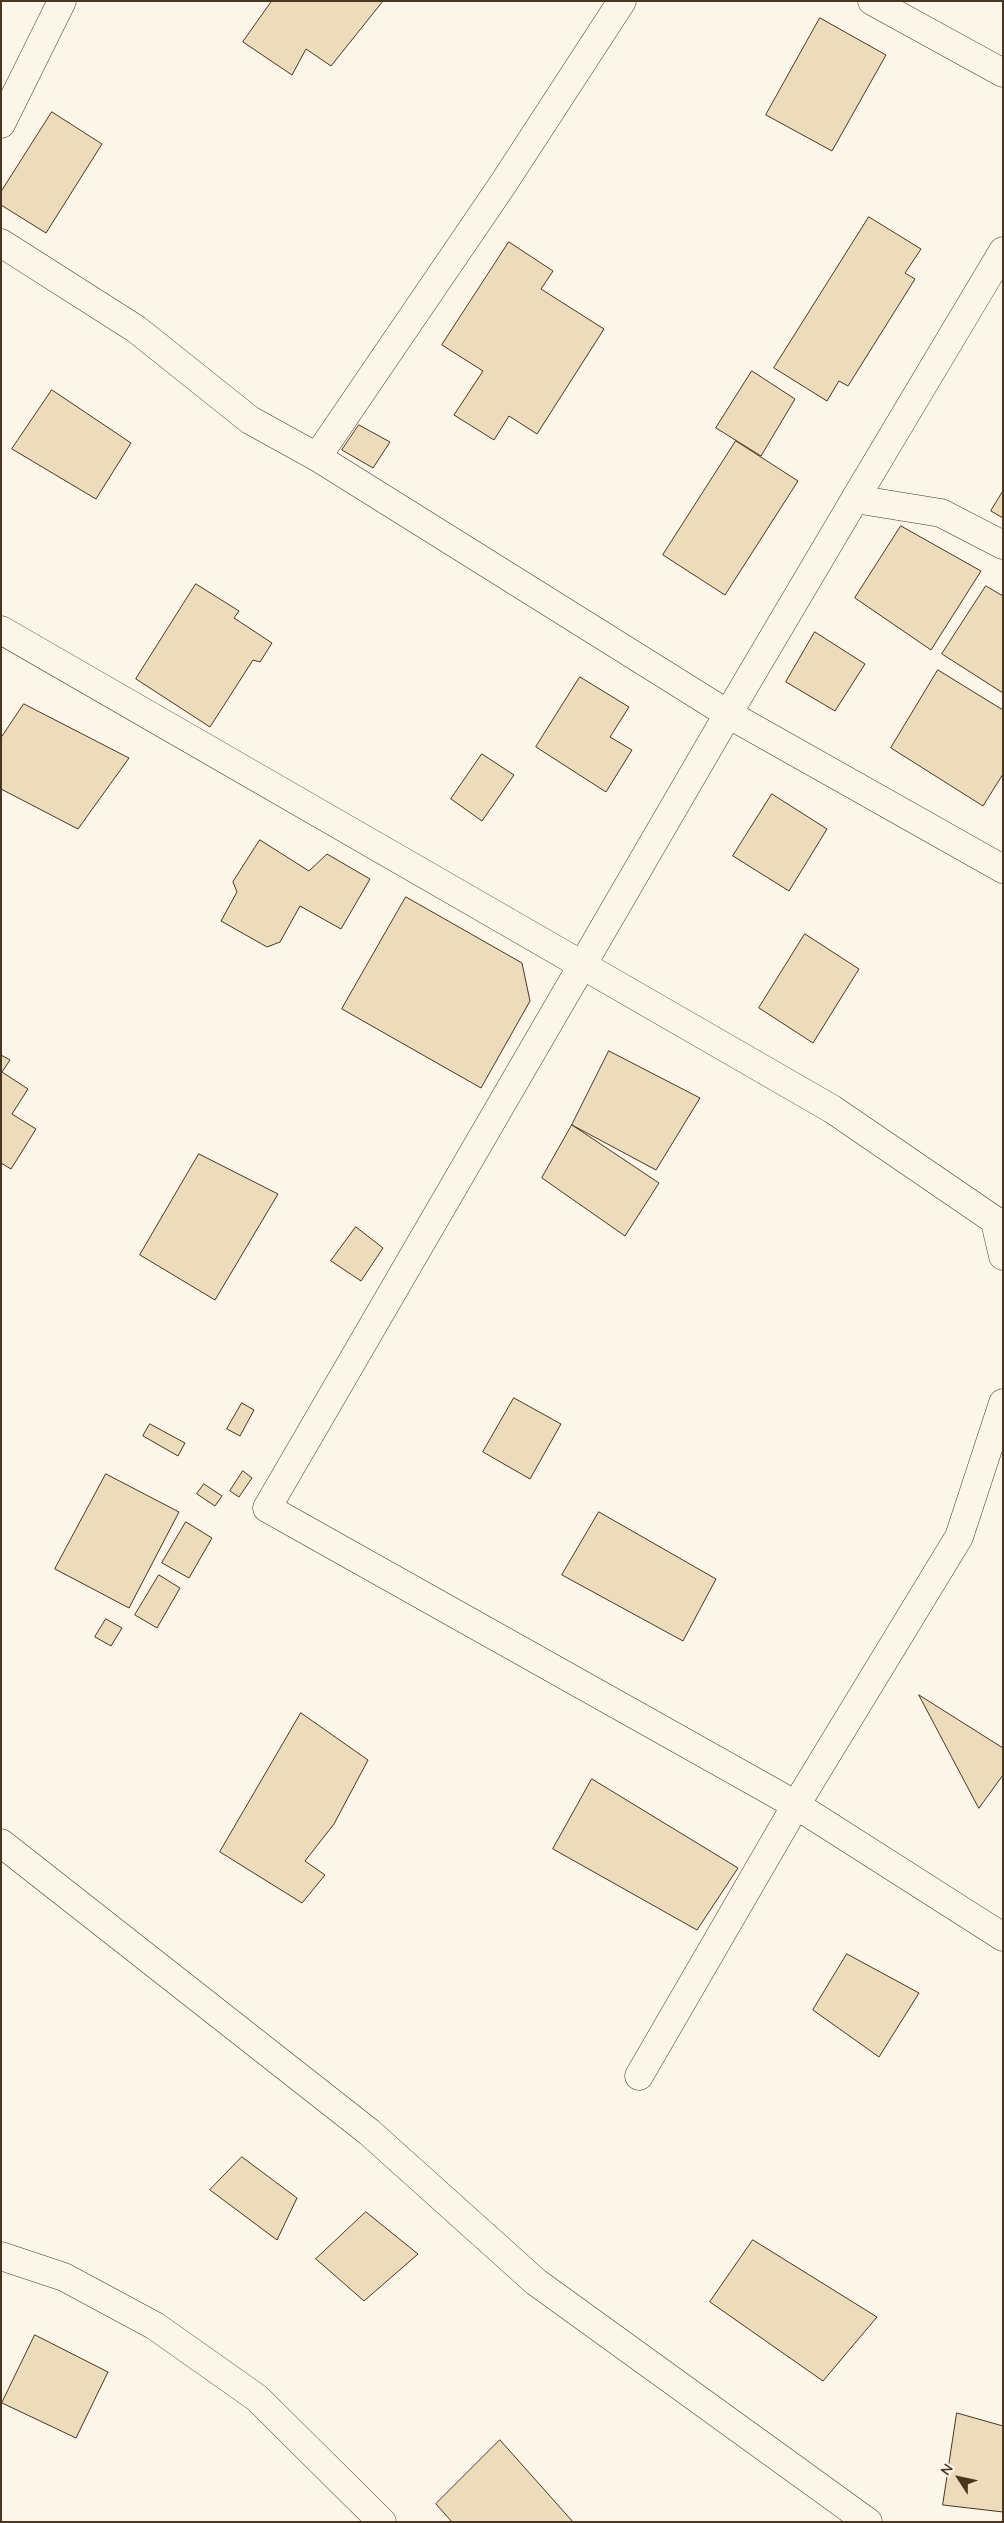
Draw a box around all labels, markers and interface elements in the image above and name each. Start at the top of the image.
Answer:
north arrow [934,2453,984,2503]
text: N [936,2460,957,2479]

